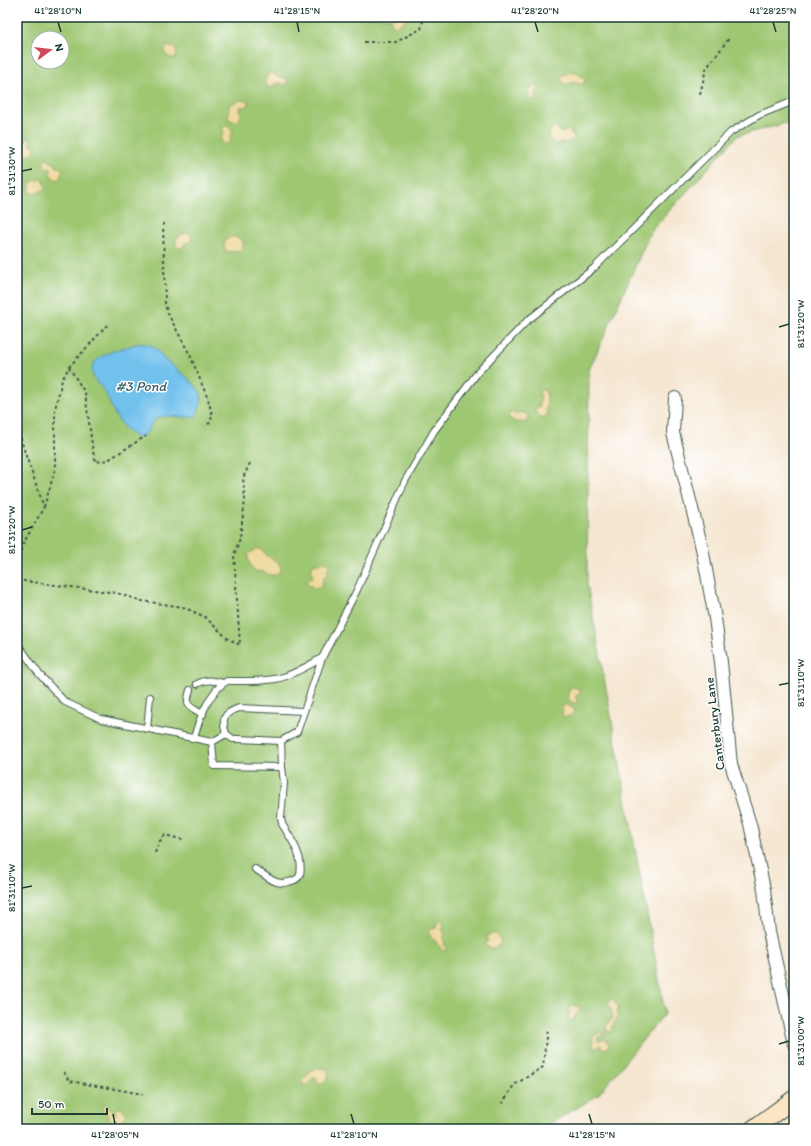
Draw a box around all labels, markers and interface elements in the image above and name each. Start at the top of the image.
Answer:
text: 41°28'10"N [34,4,82,17]
text: 41°28'15"N [274,4,320,17]
text: 41°28'20"N [511,4,559,17]
text: 41°28'25"N [749,4,797,17]
north arrow [30,30,70,70]
text: N [52,42,66,53]
text: 81°31'30"W [5,146,18,195]
text: 81°31'20"W [794,299,807,348]
water label: #3 Pond [116,378,168,395]
text: 81°31'20"W [5,505,18,554]
text: 81°31'10"W [794,659,807,707]
street label: Canterbury Lane [701,677,728,771]
text: 81°31'10"W [5,864,18,912]
text: 81°31'00"W [794,1016,807,1066]
scale bar [32,1090,107,1116]
text: 50 m [38,1097,64,1111]
text: 41°28'05"N [91,1128,139,1141]
text: 41°28'10"N [330,1128,378,1141]
text: 41°28'15"N [569,1128,615,1141]

